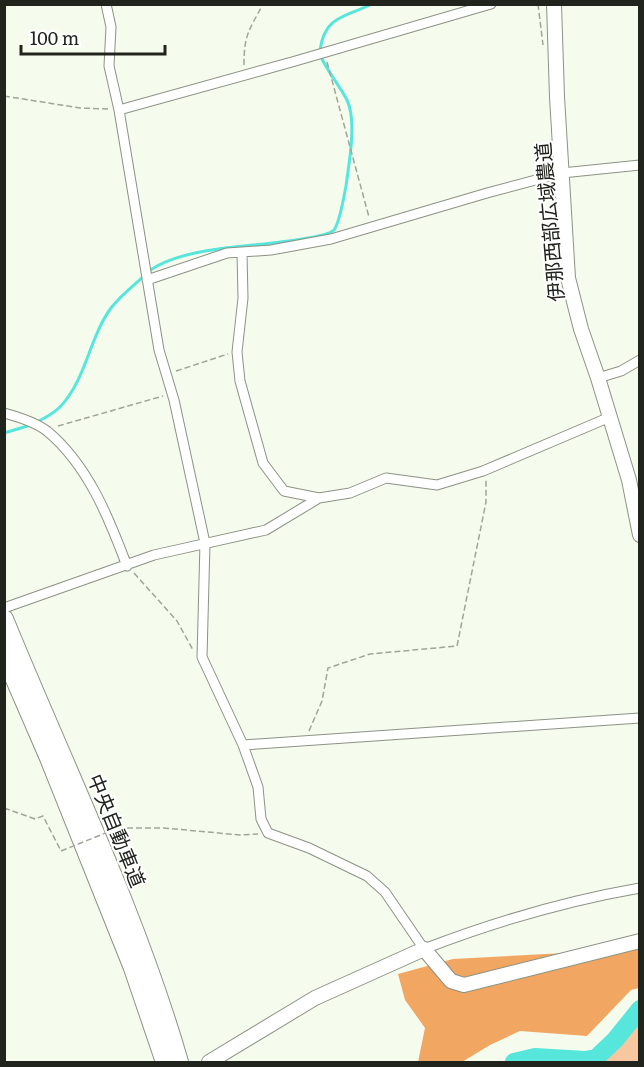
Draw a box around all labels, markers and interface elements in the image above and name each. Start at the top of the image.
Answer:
scale bar [21,18,165,56]
text: 100 m [30,24,79,51]
street label: 伊那西部広域農道 [526,141,570,303]
street label: 中央自動車道 [82,769,154,891]

